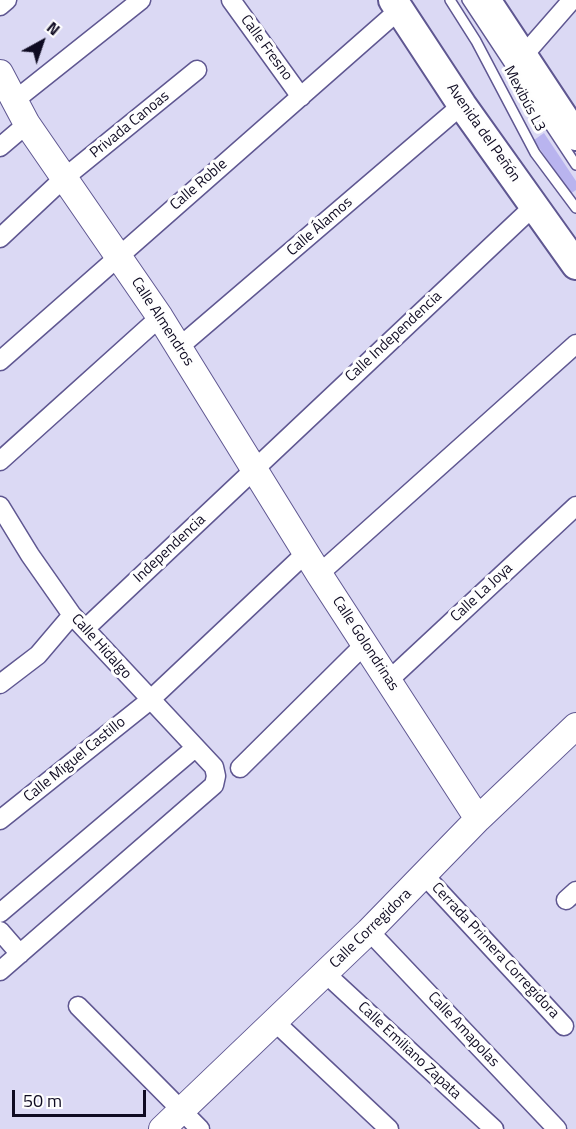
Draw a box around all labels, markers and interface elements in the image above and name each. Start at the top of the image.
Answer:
north arrow [12,12,72,72]
street label: Calle Fresno [236,12,296,84]
text: N [42,15,66,41]
street label: Mexibús L3 [499,63,549,135]
street label: Avenida del Peñón [442,80,524,186]
street label: Privada Canoas [87,88,173,162]
street label: Calle Roble [167,155,231,215]
street label: Calle Álamos [284,194,356,260]
street label: Calle Almendros [127,274,197,370]
street label: Calle Independencia [342,288,446,386]
street label: Independencia [130,511,210,587]
street label: Calle La Joya [447,560,517,626]
street label: Calle Golondrinas [328,593,402,695]
street label: Calle Hidalgo [67,611,135,683]
street label: Calle Miguel Castillo [21,714,129,806]
street label: Cerrada Primera Corregidora [427,879,563,1023]
street label: Calle Corregidora [326,885,416,973]
street label: Calle Amapolas [424,989,502,1071]
street label: Calle Emiliano Zapata [354,998,464,1104]
scale bar [15,1078,148,1116]
text: 50 m [23,1087,62,1114]

